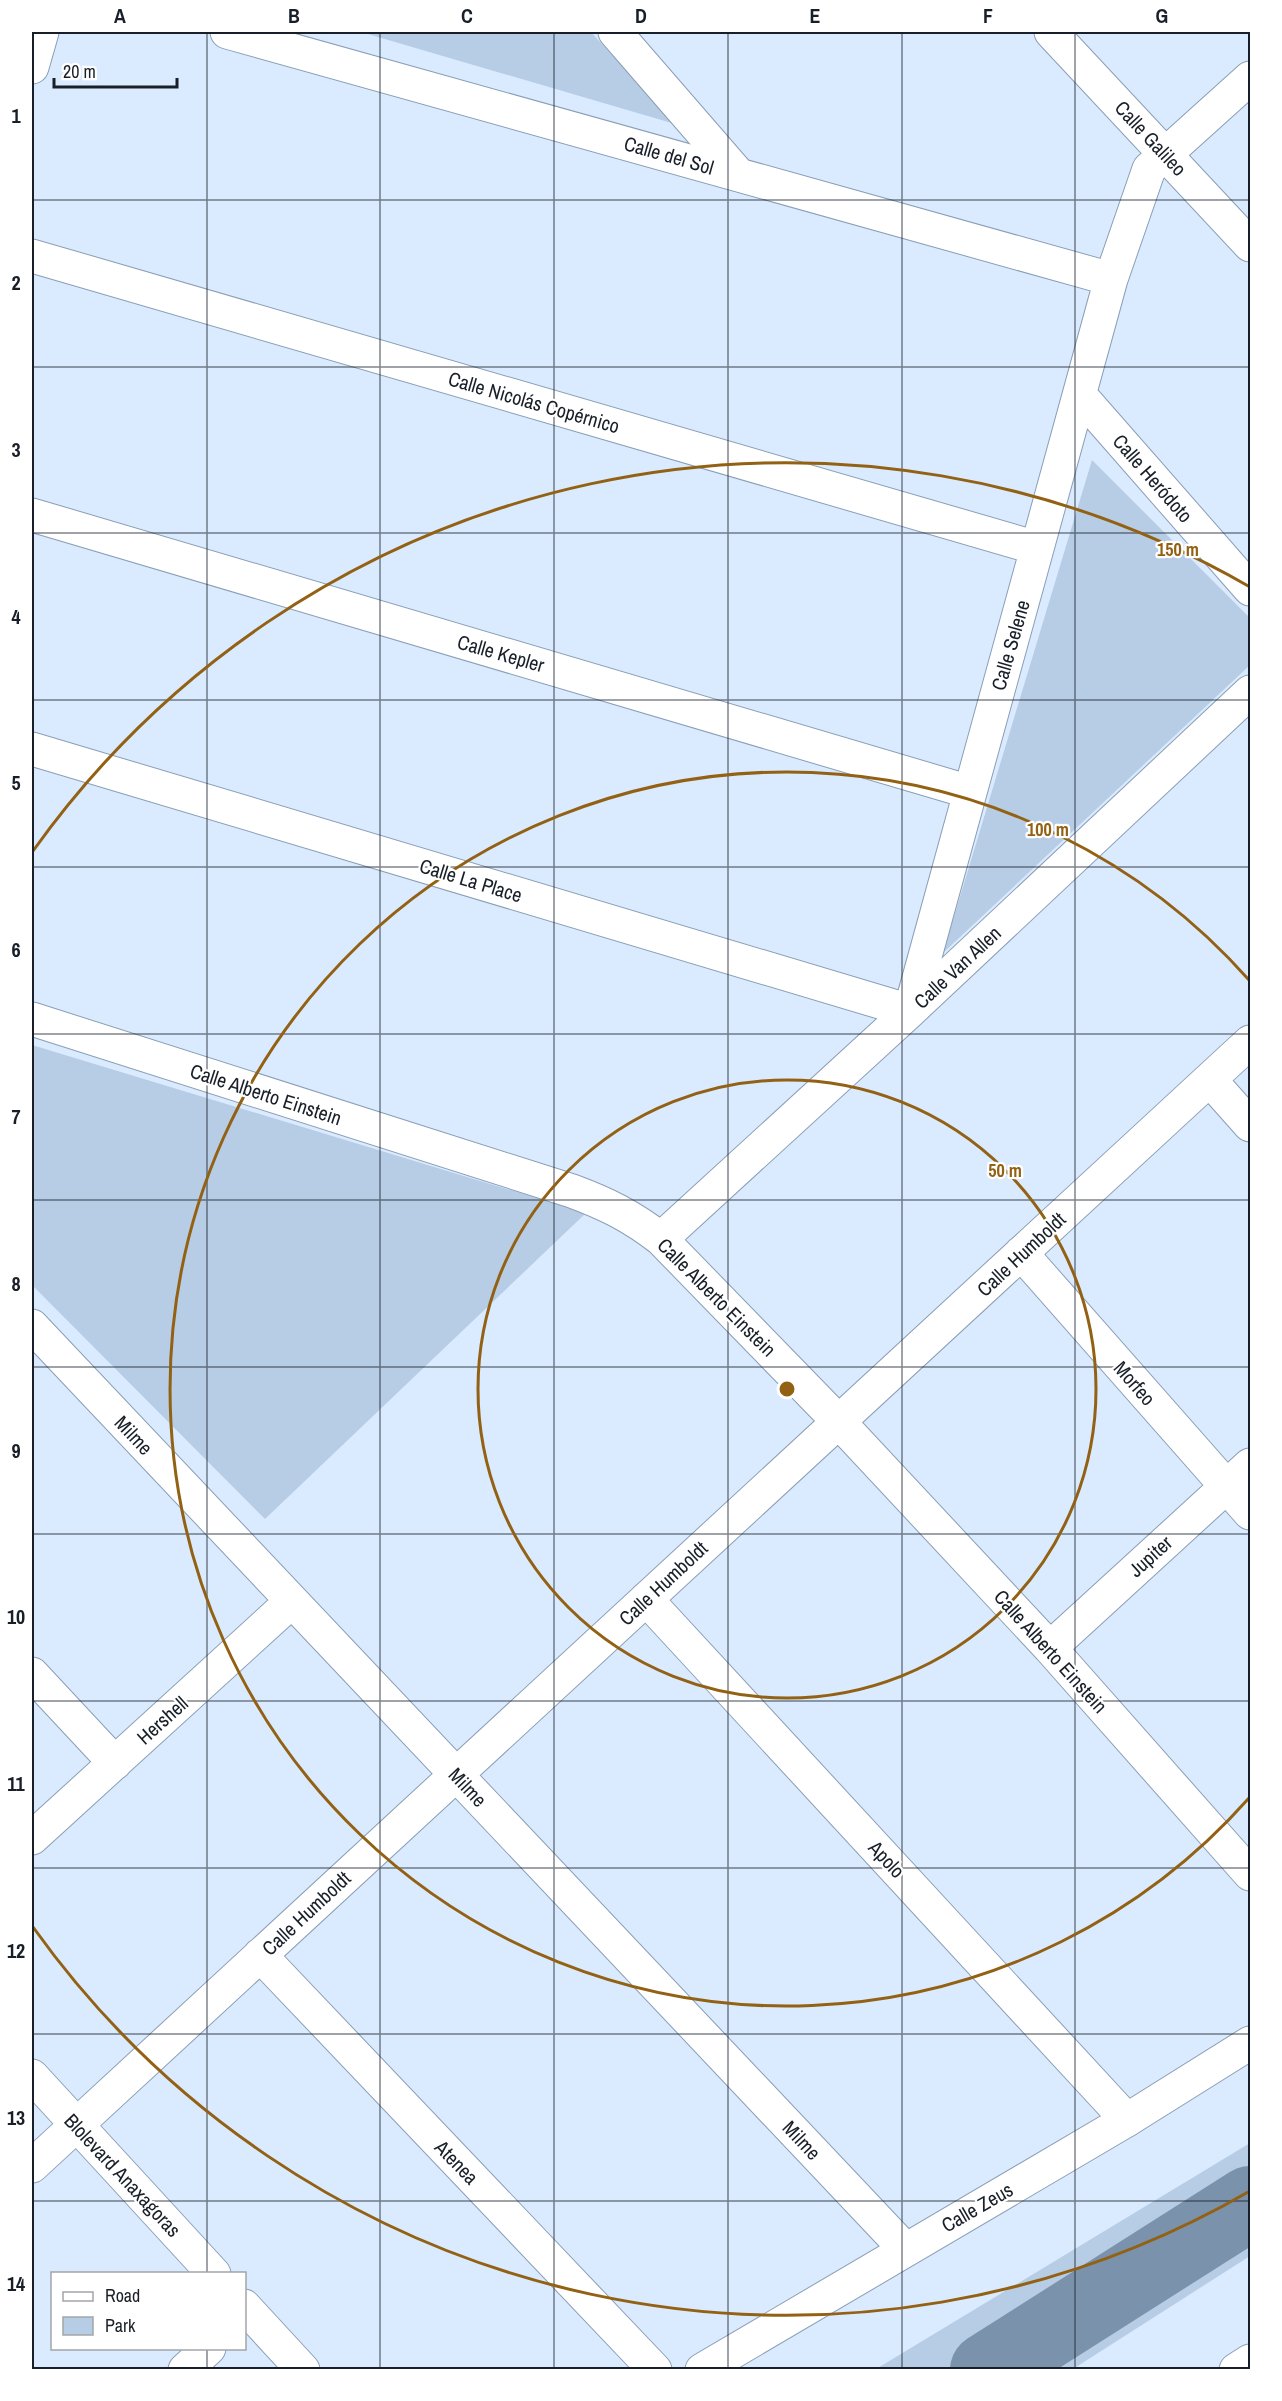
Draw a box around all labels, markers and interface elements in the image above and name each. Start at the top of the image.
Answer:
text: A [114,2,126,29]
text: B [288,2,300,29]
text: C [461,2,473,29]
text: D [635,2,647,29]
text: E [810,2,821,29]
text: F [983,2,993,29]
text: G [1156,2,1168,29]
scale bar [54,51,177,89]
text: 20 m [63,59,96,84]
street label: Calle Galileo [1109,94,1193,182]
text: 1 [11,102,21,129]
street label: Calle del Sol [621,129,717,181]
text: 2 [11,269,21,296]
street label: Calle Nicolás Copérnico [445,365,623,439]
street label: Calle Heródoto [1107,428,1199,528]
text: 3 [11,436,21,463]
text: 150 m [1157,537,1199,562]
street label: Calle Selene [984,597,1036,693]
text: 4 [11,603,21,630]
street label: Calle Kepler [454,628,548,678]
text: 5 [11,769,21,796]
text: 100 m [1027,817,1069,842]
street label: Calle La Place [416,852,526,908]
street label: Calle Van Allen [908,920,1006,1014]
text: 6 [11,936,21,963]
street label: Calle Alberto Einstein [187,1057,345,1131]
text: 7 [11,1103,21,1130]
text: 50 m [988,1158,1022,1183]
street label: Calle Humboldt [971,1206,1072,1302]
street label: Calle Alberto Einstein [652,1232,782,1362]
text: 8 [11,1270,21,1297]
street label: Morfeo [1108,1355,1162,1411]
centre of rings [777,1379,797,1399]
street label: Milme [109,1409,159,1461]
text: 9 [11,1437,21,1464]
street label: Jupiter [1122,1529,1178,1583]
street label: Calle Humboldt [613,1535,714,1631]
street label: Calle Alberto Einstein [988,1583,1114,1719]
text: 10 [7,1603,25,1630]
street label: Hershell [131,1690,193,1750]
street label: Milme [443,1761,493,1813]
text: 11 [7,1770,26,1797]
street label: Apolo [862,1834,911,1884]
street label: Calle Humboldt [256,1865,357,1961]
text: 12 [7,1937,25,1964]
text: 13 [7,2104,25,2131]
street label: Blolevard Anaxagoras [59,2107,187,2243]
street label: Milme [777,2114,827,2166]
street label: Atenea [429,2133,485,2190]
street label: Calle Zeus [936,2176,1018,2238]
text: 14 [7,2270,25,2297]
legend [51,2272,246,2350]
text: Road [105,2283,140,2308]
text: Park [105,2313,136,2338]

